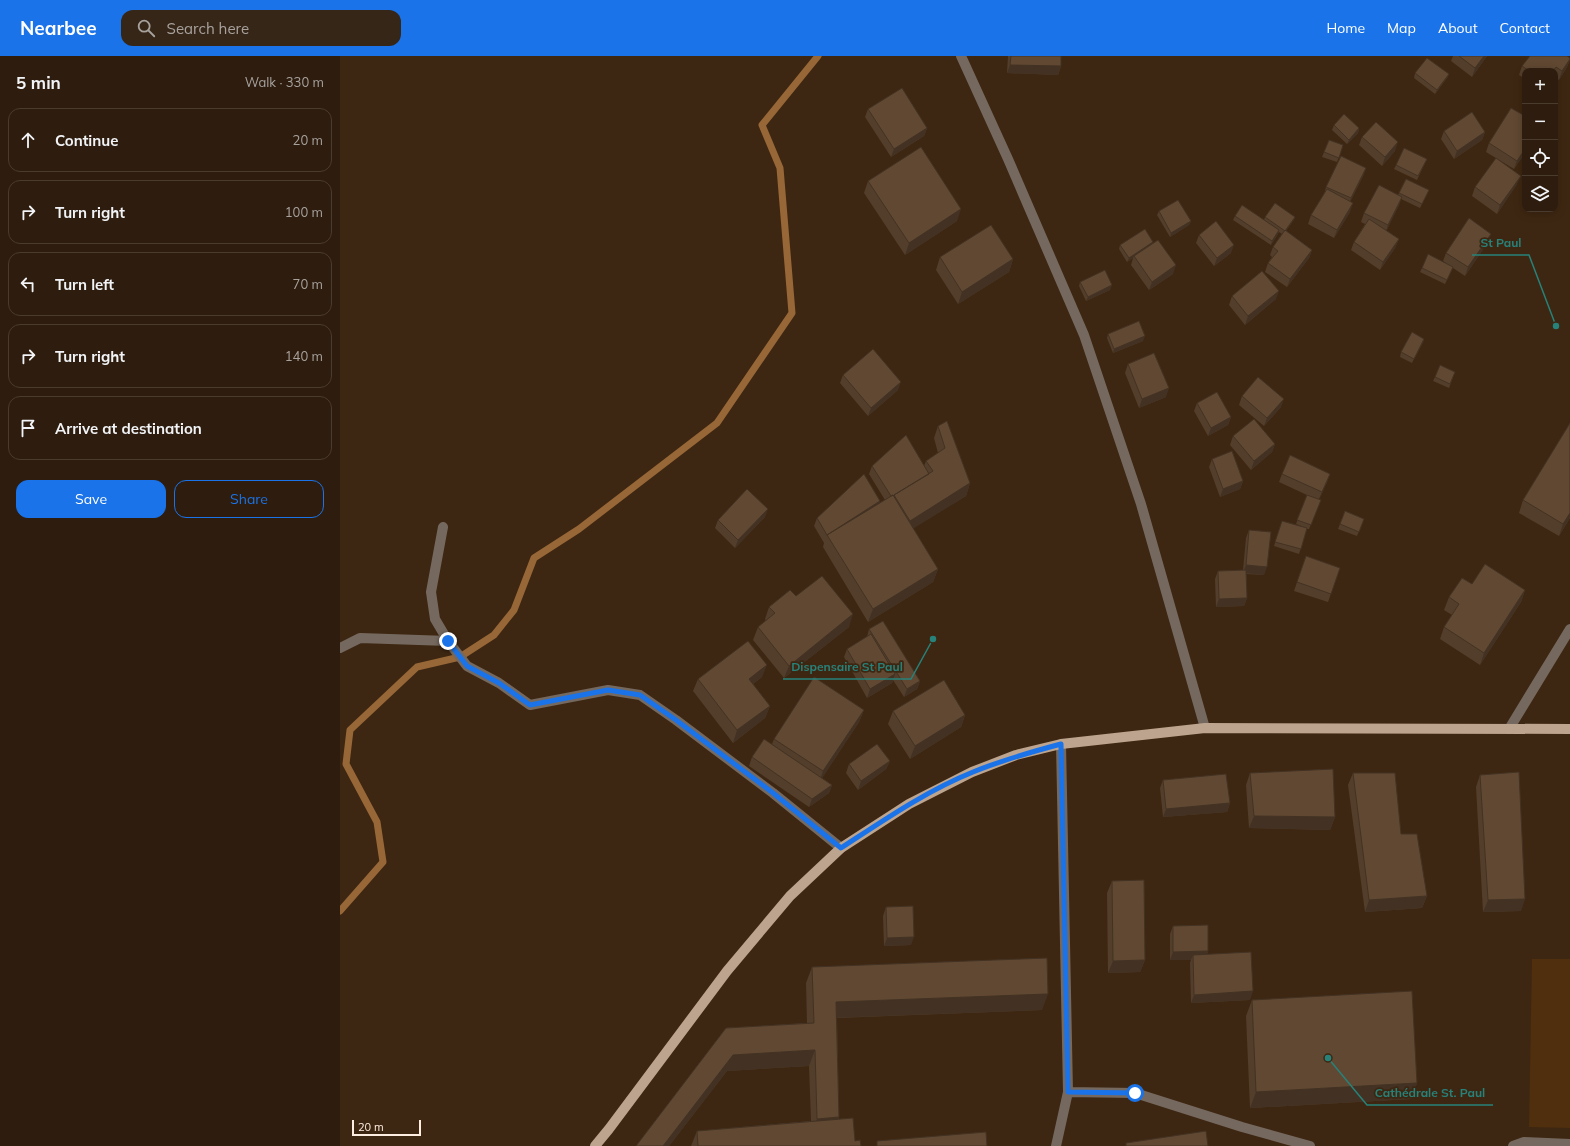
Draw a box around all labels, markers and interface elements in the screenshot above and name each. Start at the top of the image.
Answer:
search box [121,10,401,46]
text: Nearbee [20,16,97,40]
icon: search [135,17,157,39]
text: Search here [167,19,249,38]
text: Home [1326,19,1365,37]
text: Map [1387,19,1416,37]
text: About [1438,19,1478,37]
text: Contact [1500,19,1550,37]
map controls [1522,68,1558,212]
button: + [1522,68,1558,104]
text: 5 min [16,72,61,93]
text: Walk · 330 m [245,74,324,90]
button: − [1522,104,1558,140]
icon: ahead [17,129,39,151]
text: Continue [55,131,118,150]
text: 20 m [293,132,323,148]
button: locate [1522,140,1558,176]
button: layers [1522,176,1558,212]
icon: right [17,201,39,223]
text: Turn right [55,203,125,222]
text: 100 m [285,204,323,220]
callout: St Paul [1472,231,1529,255]
text: St Paul [1481,235,1521,250]
icon: left [17,273,39,295]
text: Turn left [55,275,114,294]
text: 70 m [293,276,323,292]
icon: right [17,345,39,367]
text: Turn right [55,347,125,366]
text: 140 m [285,348,323,364]
icon: arrive [17,417,39,439]
text: Arrive at destination [55,419,202,438]
button: Save [16,480,166,518]
button: Share [174,480,324,518]
route end [439,632,457,650]
callout: Dispensaire St Paul [783,655,911,679]
text: Dispensaire St Paul [791,659,903,674]
callout: Cathédrale St. Paul [1367,1081,1493,1105]
route start [1126,1084,1144,1102]
text: Cathédrale St. Paul [1375,1085,1485,1100]
scale bar [352,1118,421,1137]
text: 20 m [358,1120,384,1134]

